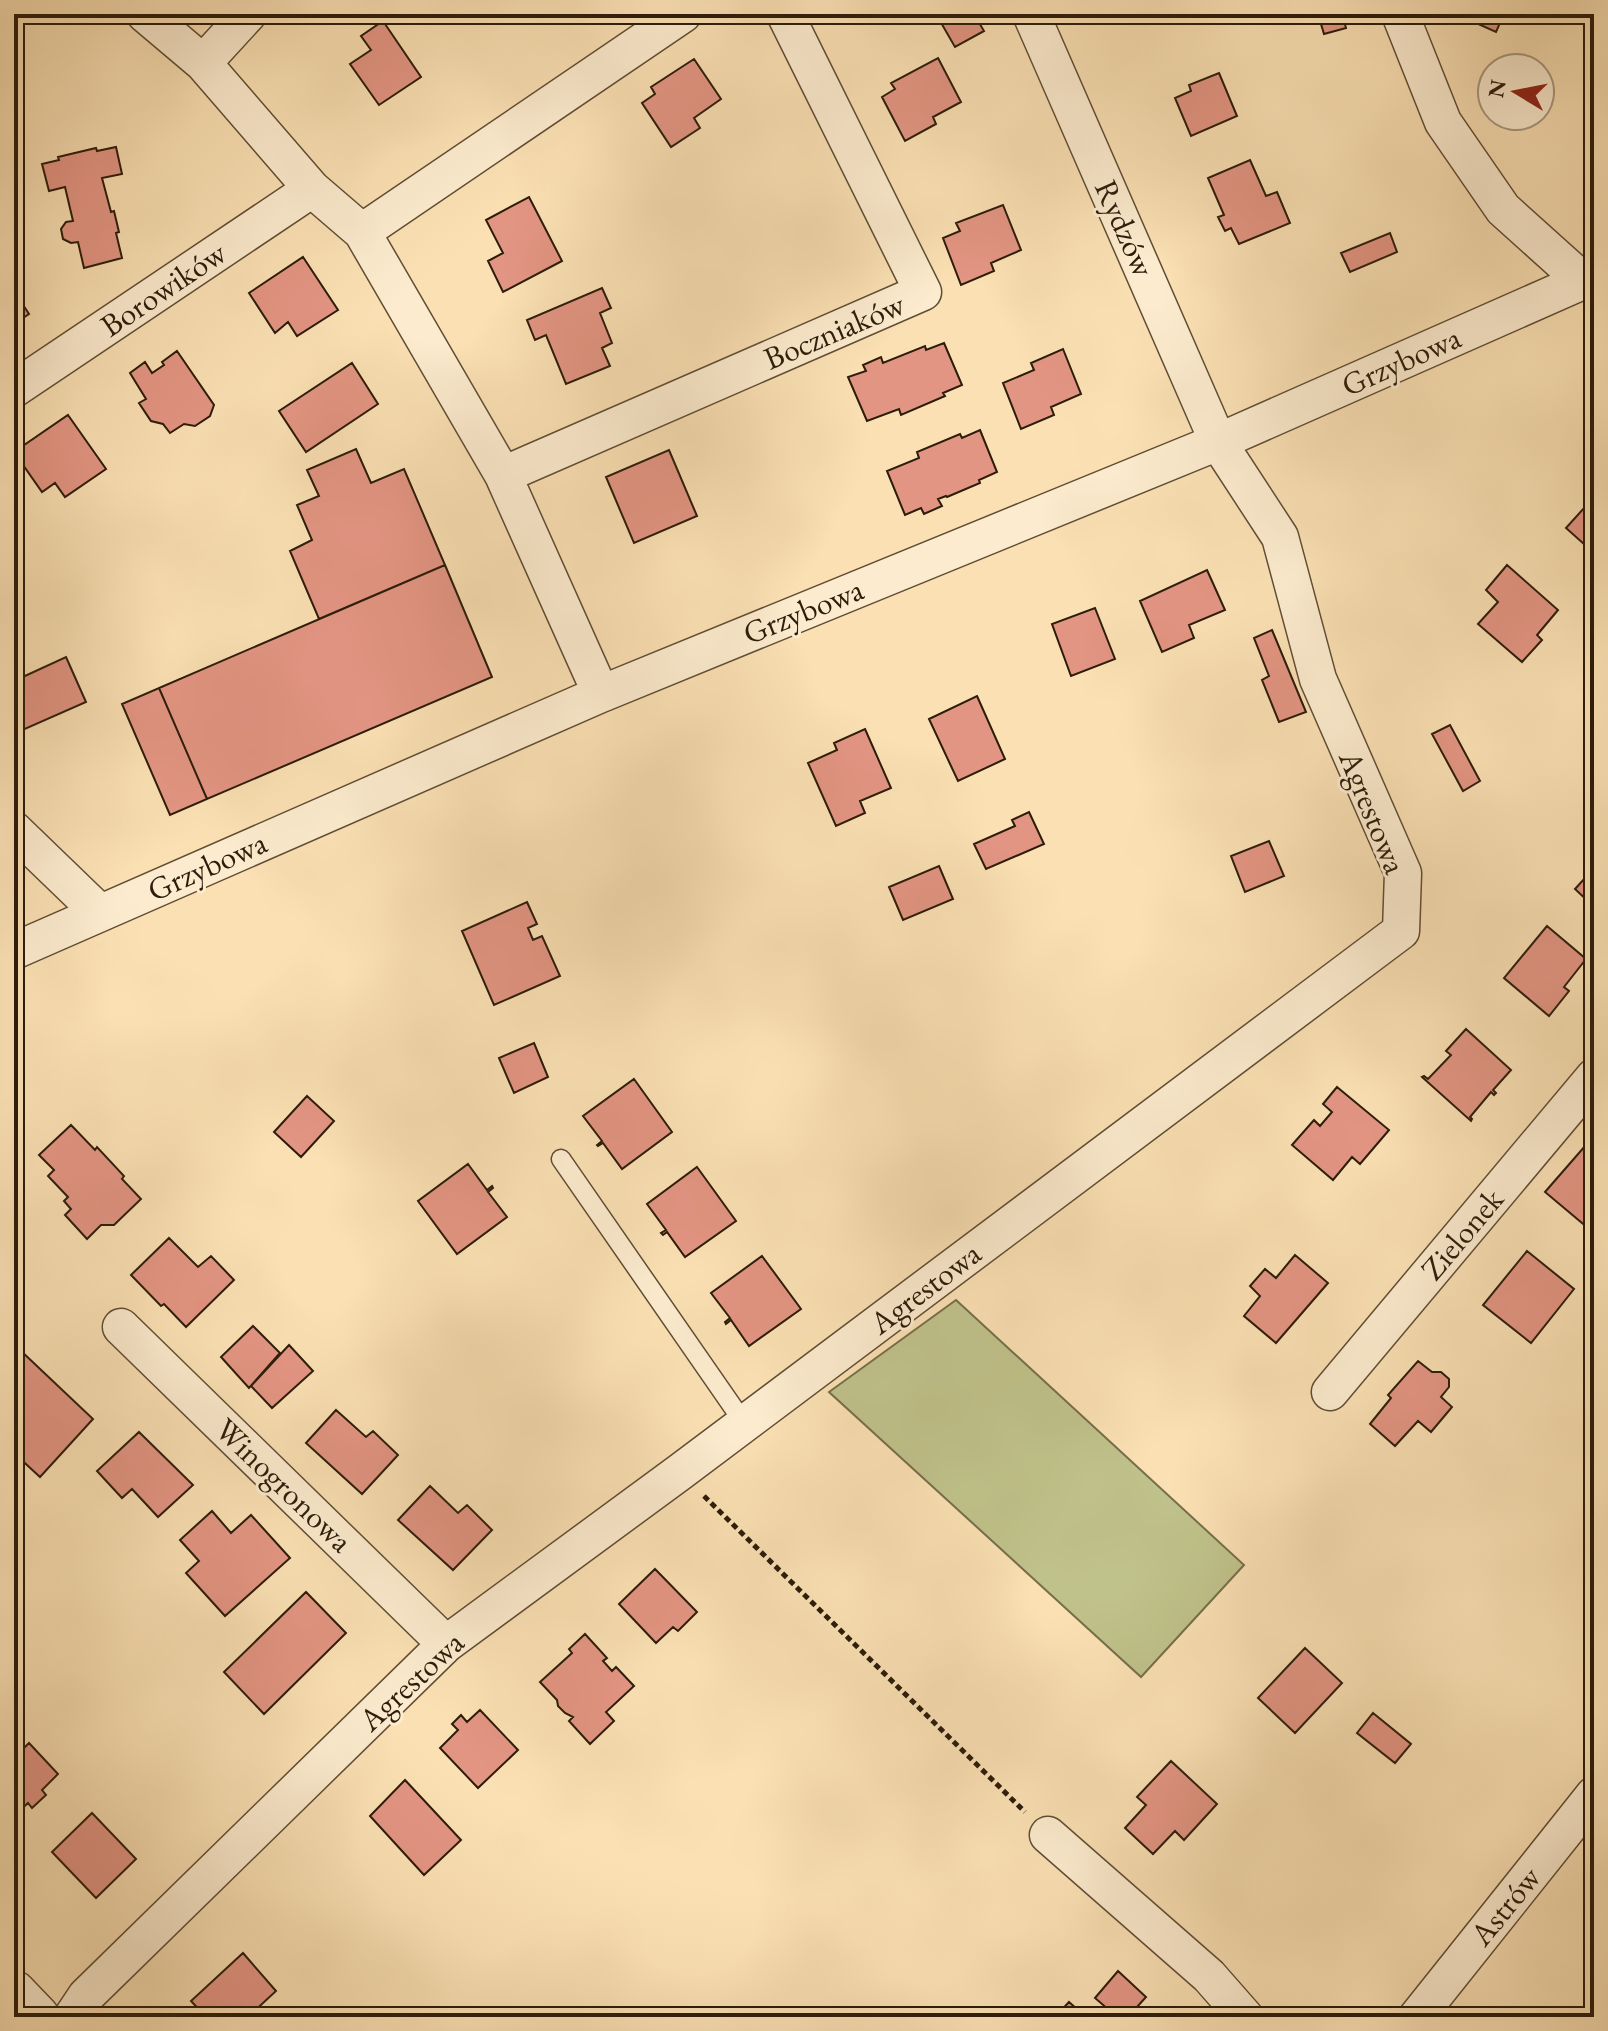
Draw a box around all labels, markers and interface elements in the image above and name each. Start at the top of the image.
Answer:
north arrow [1476,52,1556,132]
text: N [1481,77,1513,100]
street label: Rydzów [1085,173,1165,284]
street label: Borowików [92,231,235,346]
street label: Boczniaków [757,282,912,379]
street label: Grzybowa [1335,316,1467,406]
street label: Grzybowa [737,568,870,654]
street label: Agrestowa [1329,743,1417,880]
street label: Grzybowa [141,821,273,911]
street label: Zielonek [1411,1179,1513,1289]
street label: Agrestowa [860,1232,989,1344]
street label: Winogronowa [206,1409,362,1561]
street label: Agrestowa [349,1621,473,1741]
street label: Astrów [1460,1857,1550,1955]

